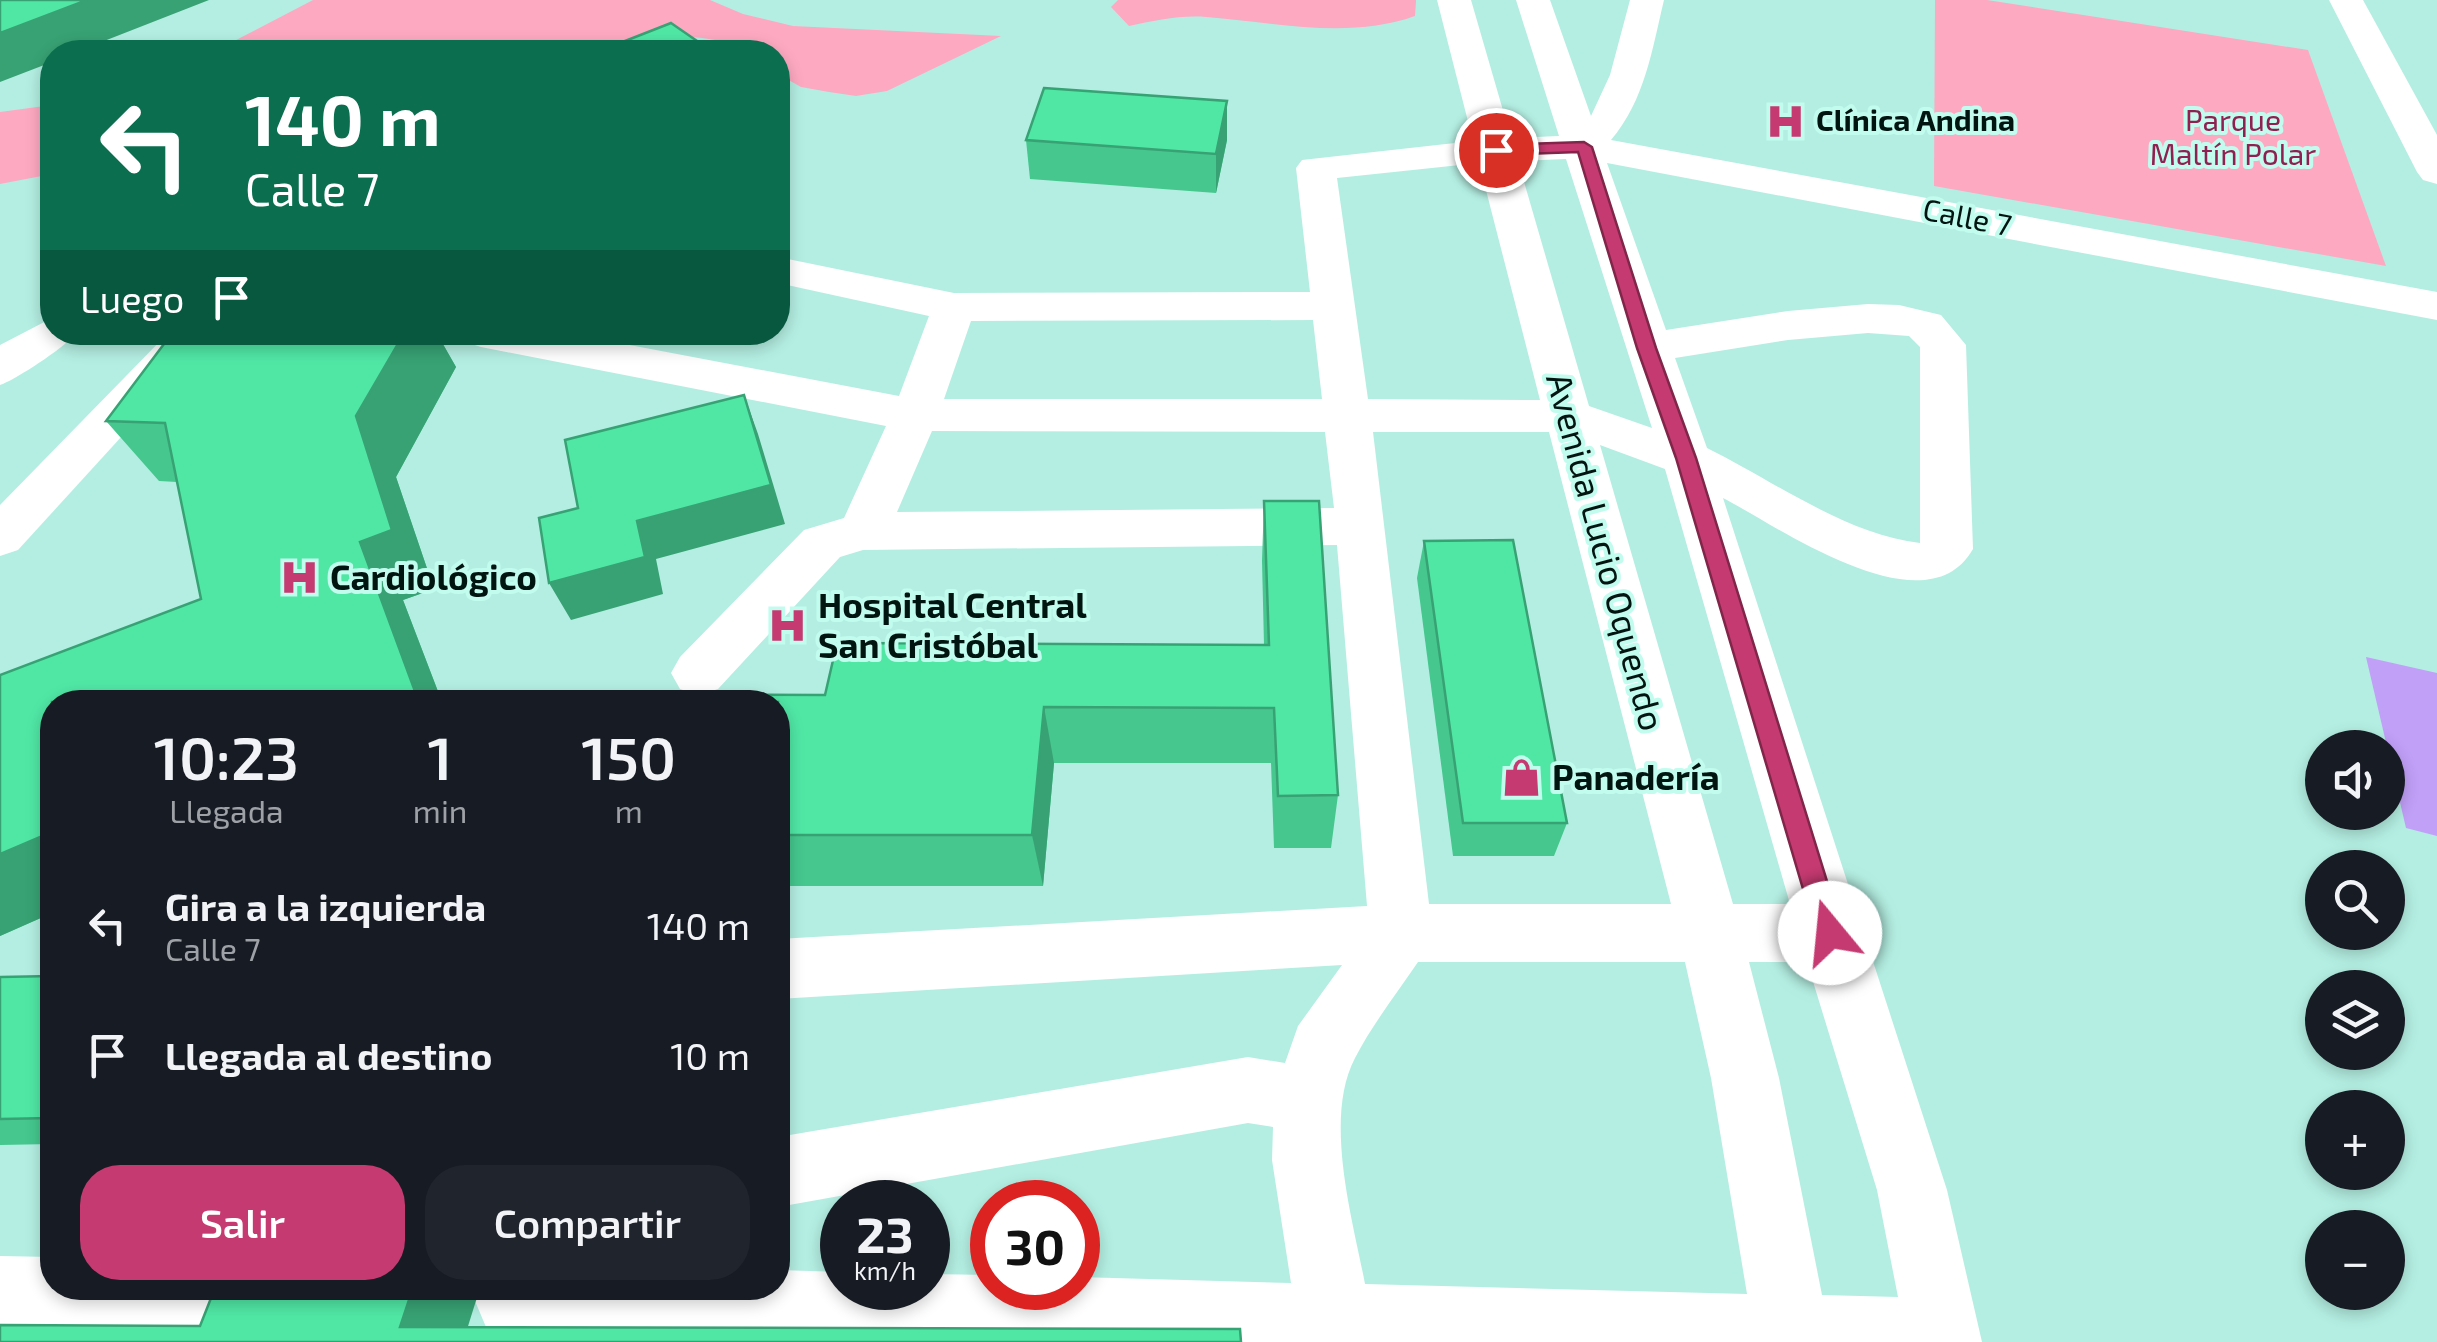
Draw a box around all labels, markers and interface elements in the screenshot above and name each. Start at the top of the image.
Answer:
text: 140 m [245,76,441,160]
icon: left [80,80,210,210]
hospital icon: Clínica Andina [1765,100,1807,142]
place label: Clínica Andina [1816,101,2015,137]
park label: Parque Maltín Polar [2150,101,2316,171]
pin [1454,108,1539,193]
icon: arrive [1469,123,1524,178]
text: Calle 7 [245,161,379,215]
street label: Calle 7 [1920,190,2015,242]
icon: arrive [204,270,259,325]
text: Luego [80,275,184,321]
street label: Avenida Lucio Oquendo [1539,368,1675,735]
place label: Cardiológico [330,555,537,597]
hospital icon: Cardiológico [279,557,321,599]
place label: Hospital Central San Cristóbal [818,583,1087,665]
hospital icon: Hospital Central San Cristóbal [767,605,809,647]
text: 10:23 [154,720,299,792]
text: 1 [428,720,453,792]
text: 150 [581,720,676,792]
map controls [2305,730,2405,1310]
button: sound [2305,730,2405,830]
place label: Panadería [1552,755,1720,797]
shop icon: Panadería [1501,757,1543,799]
text: Llegada [169,791,284,829]
text: min [413,791,467,829]
text: m [615,791,643,829]
button: search [2305,850,2405,950]
position arrow [1778,881,1882,985]
text: Gira a la izquierda [165,883,486,929]
icon: left [80,898,135,953]
text: 140 m [647,902,750,948]
text: Calle 7 [165,929,261,967]
button: layers [2305,970,2405,1070]
icon: arrive [80,1028,135,1083]
text: Llegada al destino [165,1032,493,1078]
text: 10 m [670,1032,750,1078]
button: + [2305,1090,2405,1190]
button: Salir [80,1165,405,1280]
button: Compartir [425,1165,750,1280]
speed limit sign: 30 [970,1180,1100,1310]
text: 23 [856,1203,914,1263]
button: − [2305,1210,2405,1310]
text: km/h [854,1255,916,1285]

